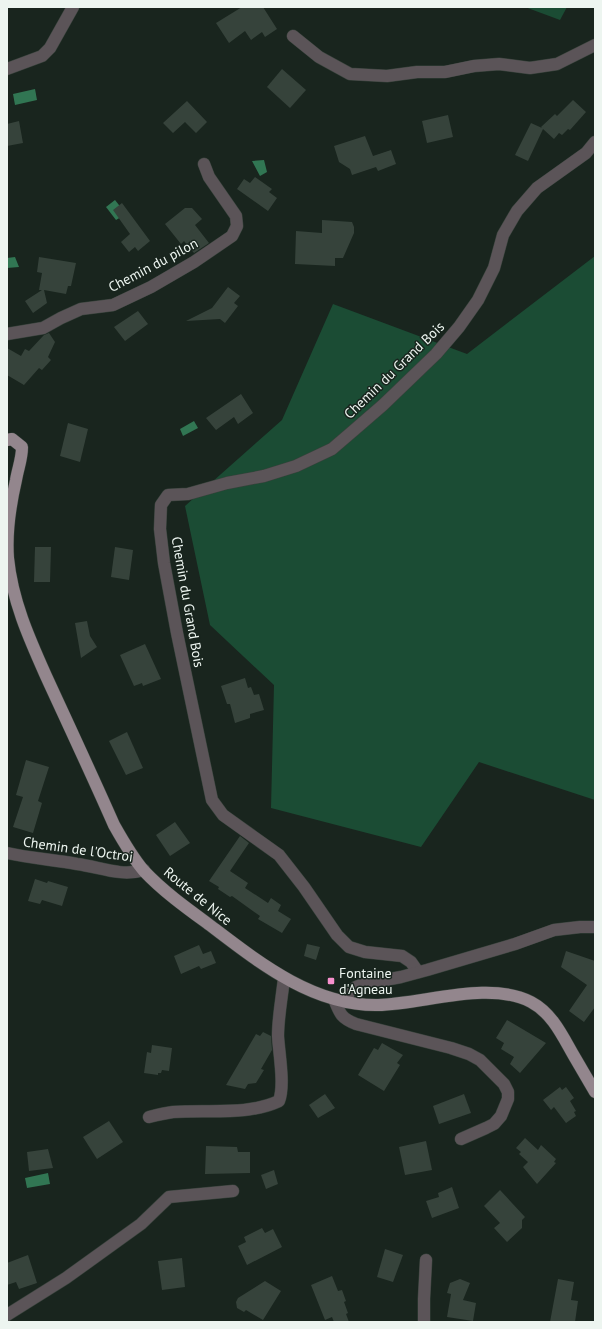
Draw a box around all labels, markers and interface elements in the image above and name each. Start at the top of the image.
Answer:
street label: Chemin du pilon [105,234,201,296]
street label: Chemin du Grand Bois [340,317,448,423]
street label: Chemin du Grand Bois [168,535,208,669]
street label: Chemin de l'Octroi [22,832,134,866]
street label: Route de Nice [160,863,236,929]
place label: Fontaine d'Agneau [339,964,393,998]
marker: Fontaine d'Agneau [326,976,336,986]

